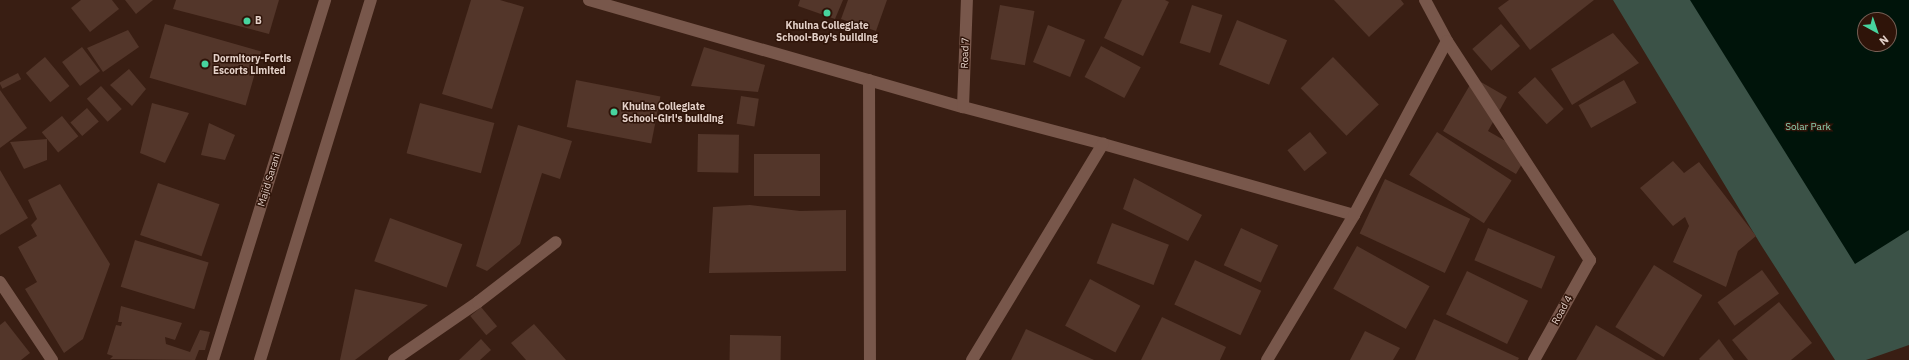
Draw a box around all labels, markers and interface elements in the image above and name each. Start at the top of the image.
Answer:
marker: Khulna Collegiate School-Boy's building [822,8,832,18]
north arrow [1857,12,1897,52]
place label: B [255,15,262,27]
marker: B [242,16,252,26]
place label: Khulna Collegiate School-Boy's building [776,19,878,42]
text: N [1877,33,1892,48]
street label: Road 7 [958,37,972,69]
place label: Dormitory-Fortis Escorts Limited [213,52,291,76]
marker: Dormitory-Fortis Escorts Limited [200,59,210,69]
place label: Khulna Collegiate School-Girl's building [622,100,723,124]
marker: Khulna Collegiate School-Girl's building [609,107,619,117]
park label: Solar Park [1785,121,1831,133]
street label: Majid Sarani [255,152,283,208]
street label: Road 4 [1549,293,1575,327]

